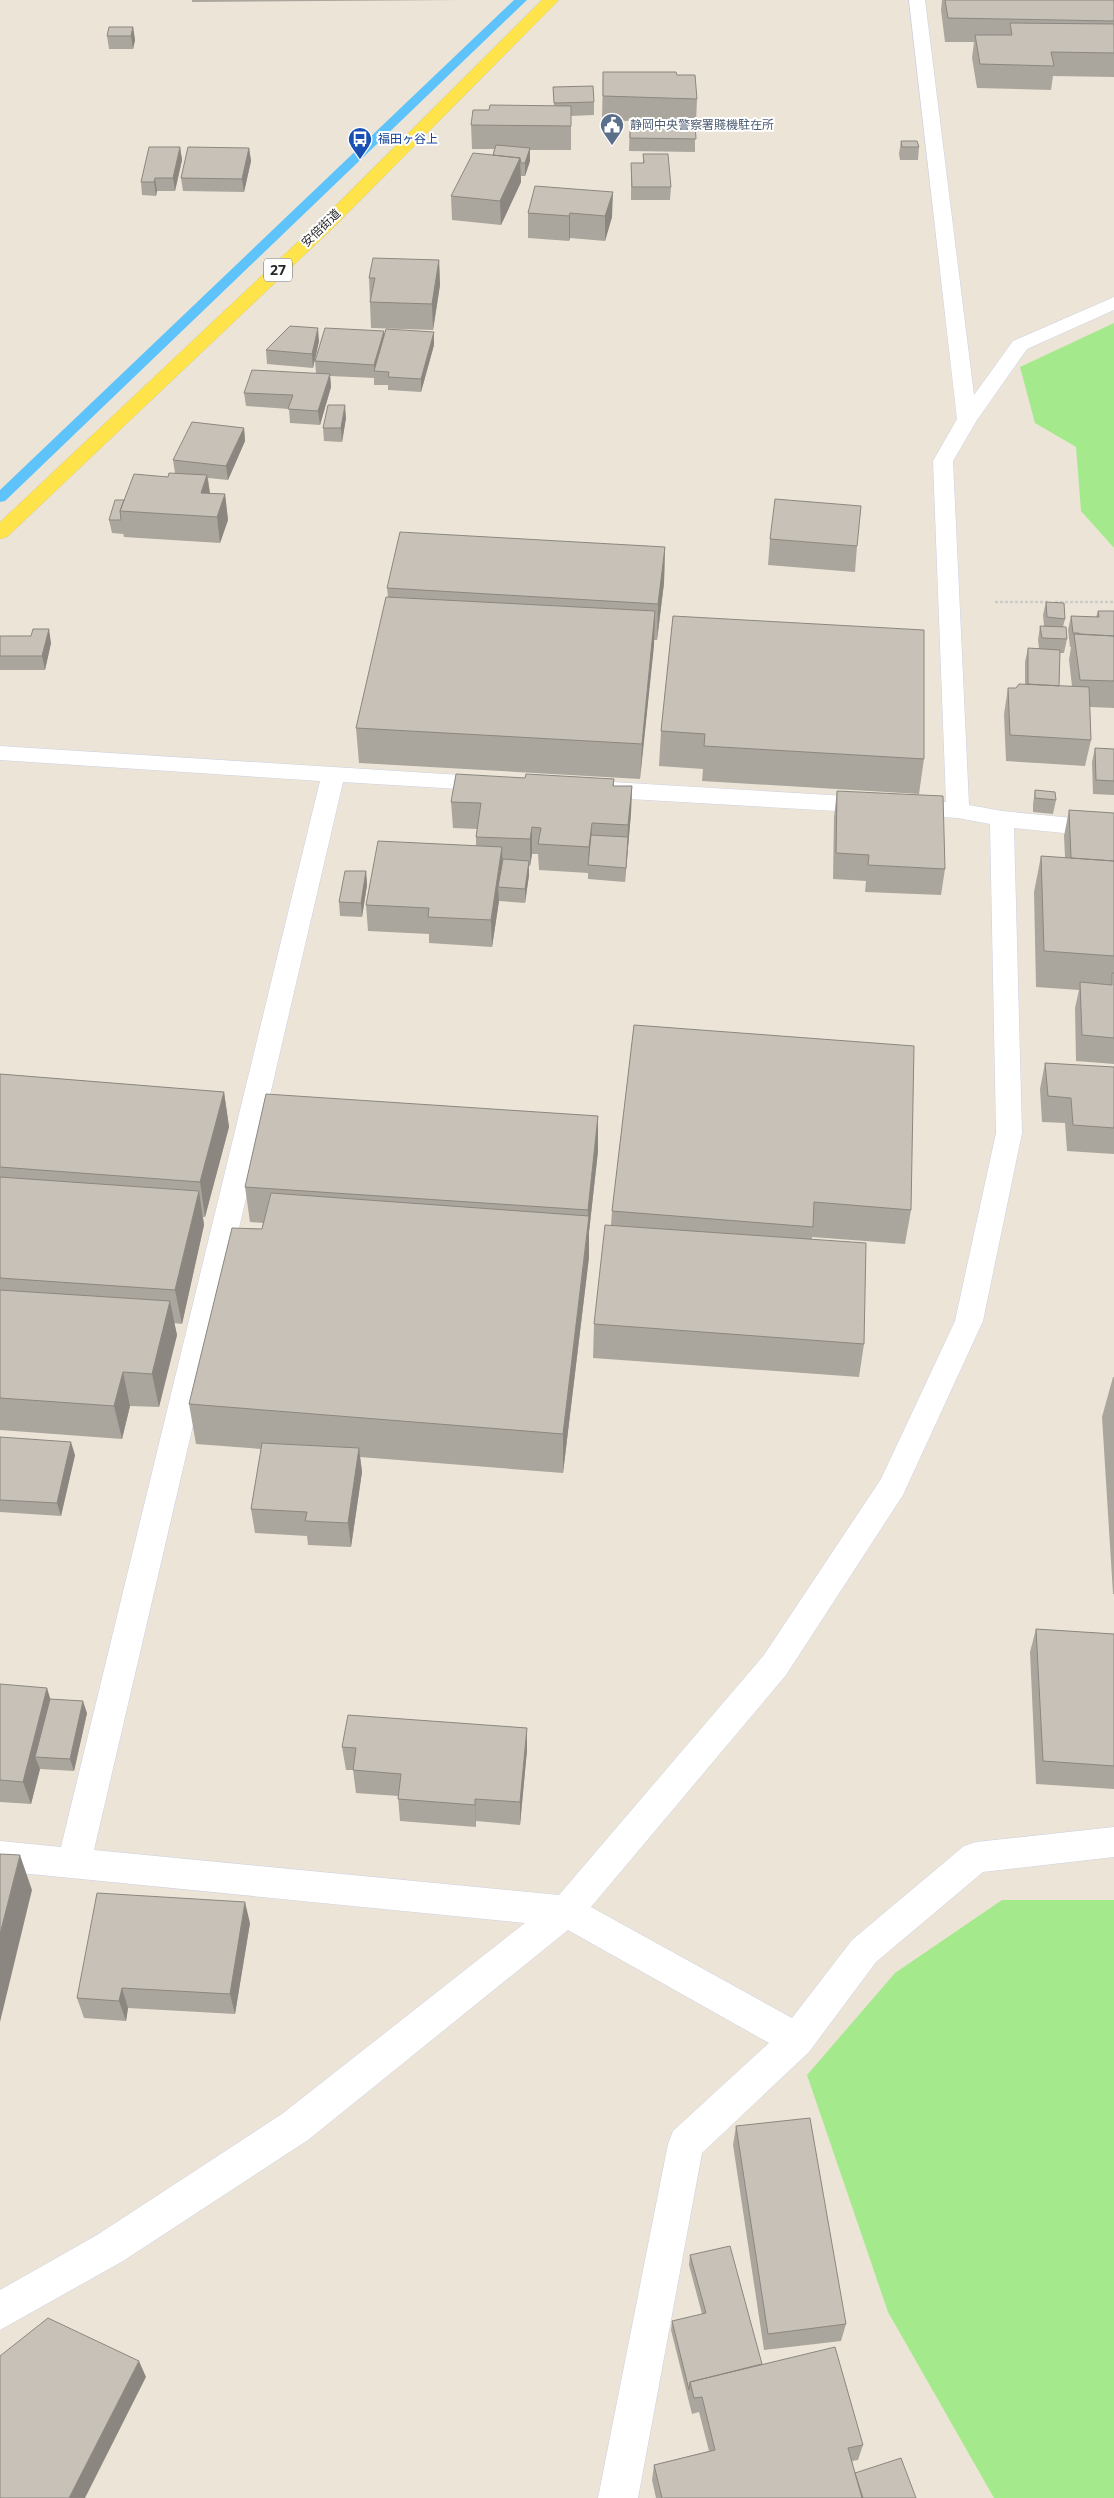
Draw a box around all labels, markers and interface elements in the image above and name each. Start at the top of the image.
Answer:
public building icon: 静岡中央警察署賤機駐在所 [599,112,625,146]
place label: 静岡中央警察署賤機駐在所 [630,116,774,133]
bus stop icon: 福田ヶ谷上 [347,126,373,160]
place label: 福田ヶ谷上 [378,130,438,147]
street label: 安倍街道 [297,205,344,250]
road number: 27 [264,258,292,282]

